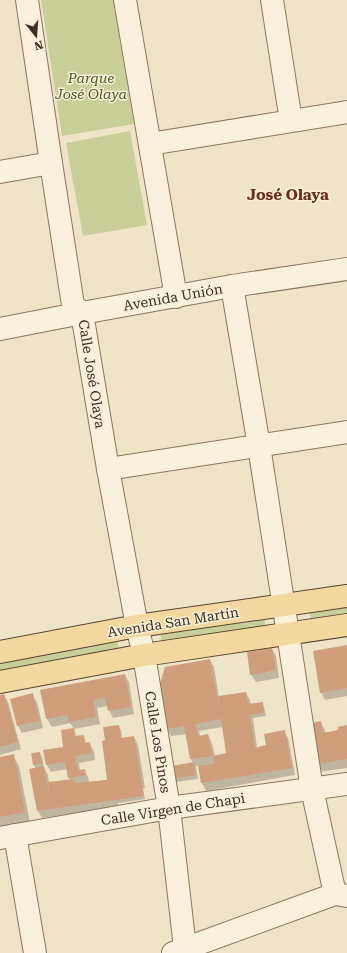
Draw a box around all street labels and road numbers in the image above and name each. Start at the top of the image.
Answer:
street label: Avenida Unión [122,280,224,314]
street label: Calle José Olaya [76,318,109,430]
street label: Avenida San Martín [106,604,240,640]
street label: Calle Los Pinos [142,690,174,794]
street label: Calle Virgen de Chapi [100,790,247,828]

